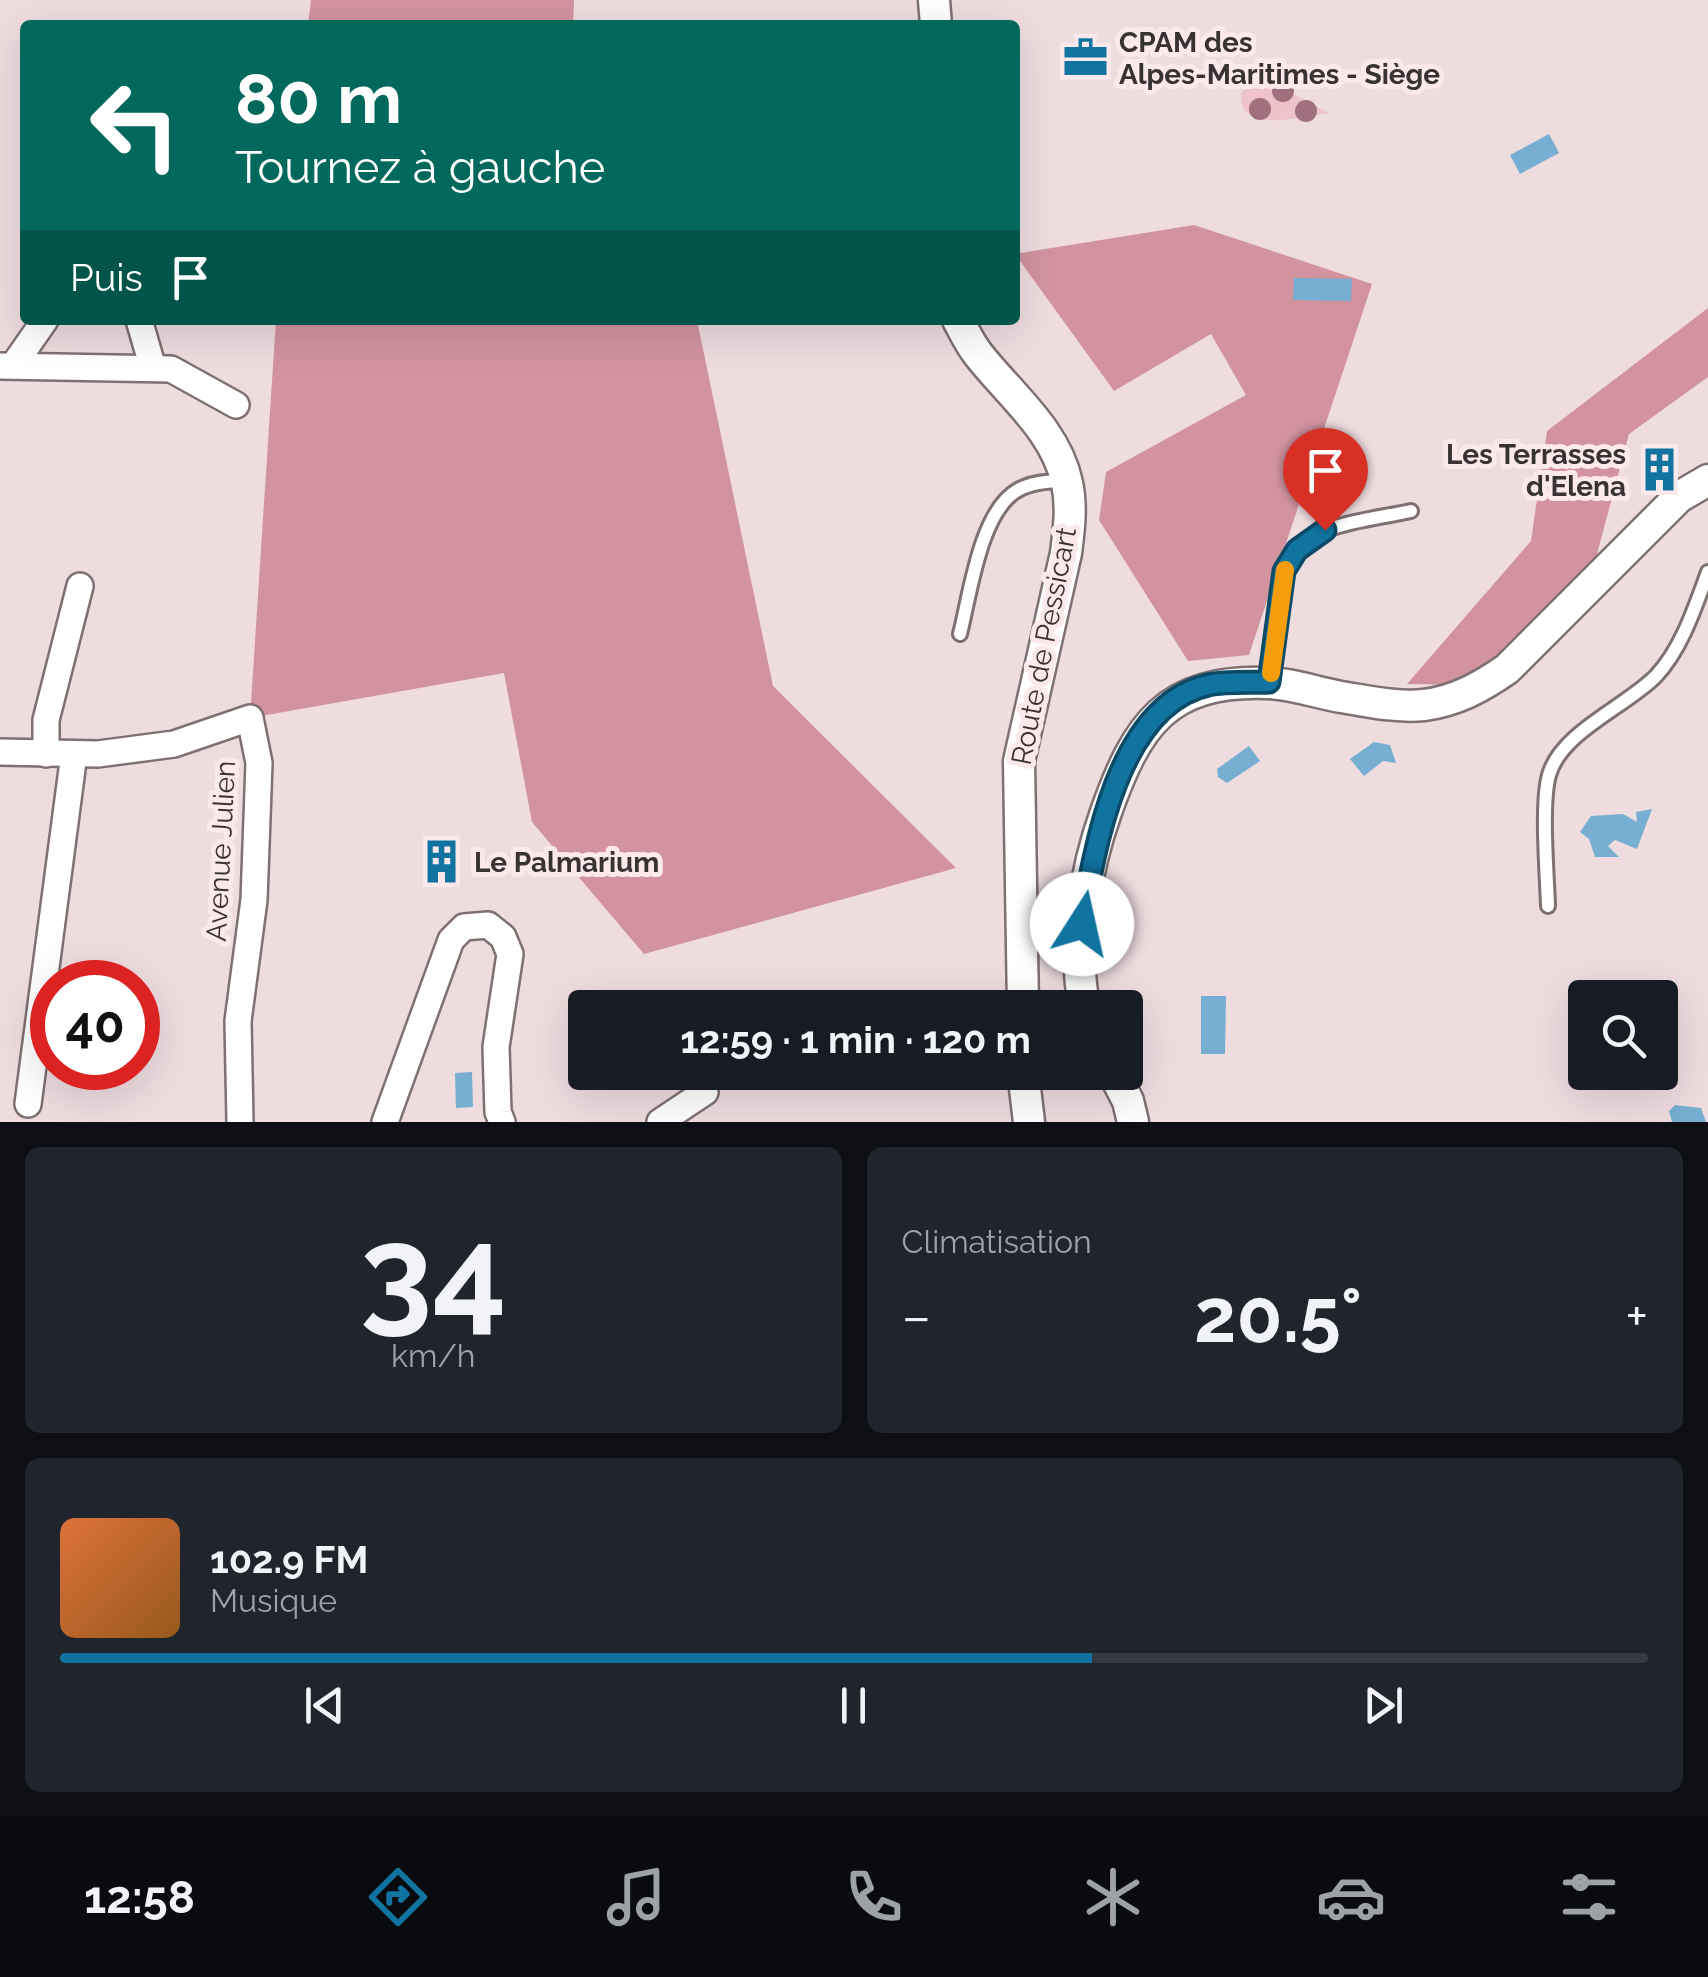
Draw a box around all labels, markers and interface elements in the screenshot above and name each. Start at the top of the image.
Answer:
place label: CPAM des Alpes-Maritimes - Siège [1119,26,1440,91]
office icon: CPAM des Alpes-Maritimes - Siège [1062,34,1110,82]
text: 80 m [235,57,402,139]
icon: left [70,60,200,190]
text: Tournez à gauche [235,141,605,194]
icon: arrive [163,250,218,305]
text: Puis [70,255,143,300]
pin [1283,428,1368,531]
place label: Les Terrasses d'Elena [1446,438,1626,503]
icon: arrive [1298,443,1353,498]
building icon: Les Terrasses d'Elena [1635,446,1683,494]
street label: Route de Pessicart [1005,524,1083,768]
street label: Avenue Julien [200,760,242,942]
building icon: Le Palmarium [417,838,465,886]
place label: Le Palmarium [474,846,659,879]
position arrow [1030,872,1134,976]
speed limit sign: 40 [30,960,160,1090]
map controls [1568,980,1678,1090]
button: search [1568,980,1678,1090]
text: 12:59 · 1 min · 120 m [680,1017,1031,1062]
text: 34 [360,1196,507,1348]
text: Climatisation [902,1223,1092,1260]
text: 20.5° [1194,1271,1362,1360]
text: − [902,1284,931,1349]
text: + [1625,1284,1648,1349]
text: km/h [391,1337,475,1374]
text: 102.9 FM [210,1537,368,1582]
text: Musique [210,1582,337,1619]
icon: previous [297,1678,352,1733]
icon: pause [826,1678,881,1733]
icon: next [1356,1678,1411,1733]
icon: directions [363,1862,433,1932]
icon: music [601,1862,671,1932]
icon: phone [839,1862,909,1932]
icon: climate [1078,1862,1148,1932]
icon: car [1316,1862,1386,1932]
icon: filters [1554,1862,1624,1932]
text: 12:58 [84,1871,195,1924]

